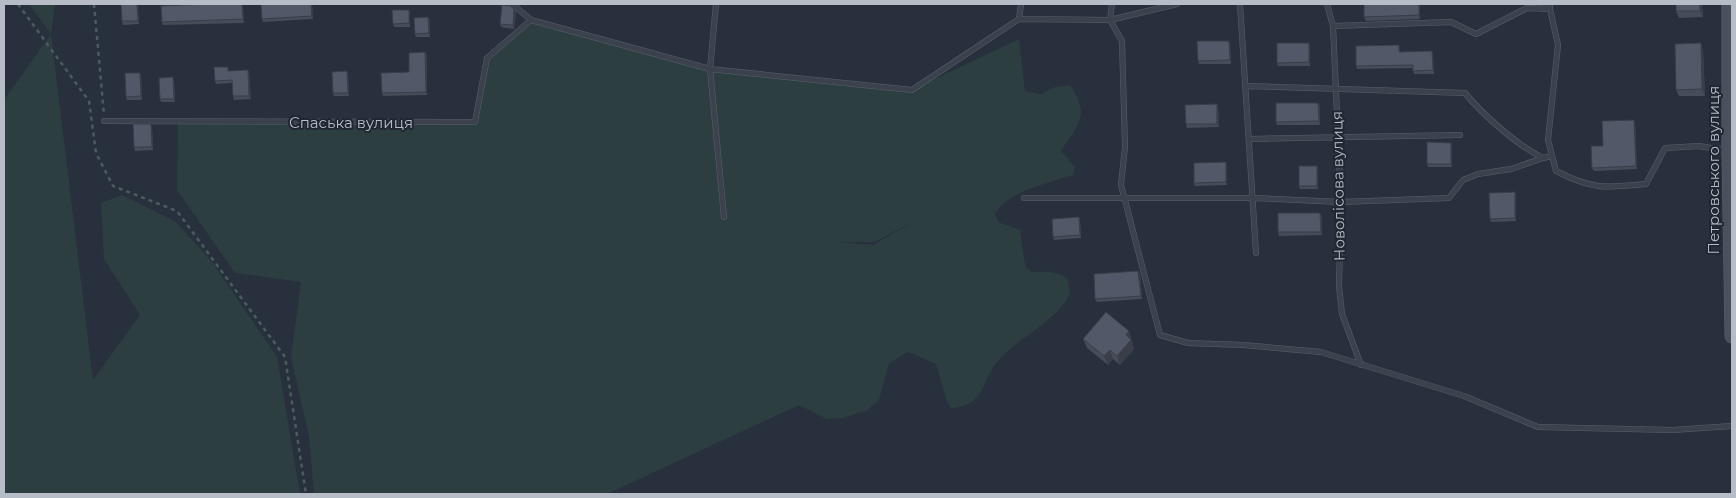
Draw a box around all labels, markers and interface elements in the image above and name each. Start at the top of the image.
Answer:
street label: Петровського вулиця [1704,86,1723,254]
street label: Новолісова вулиця [1327,111,1349,261]
street label: Спаська вулиця [289,113,413,132]

